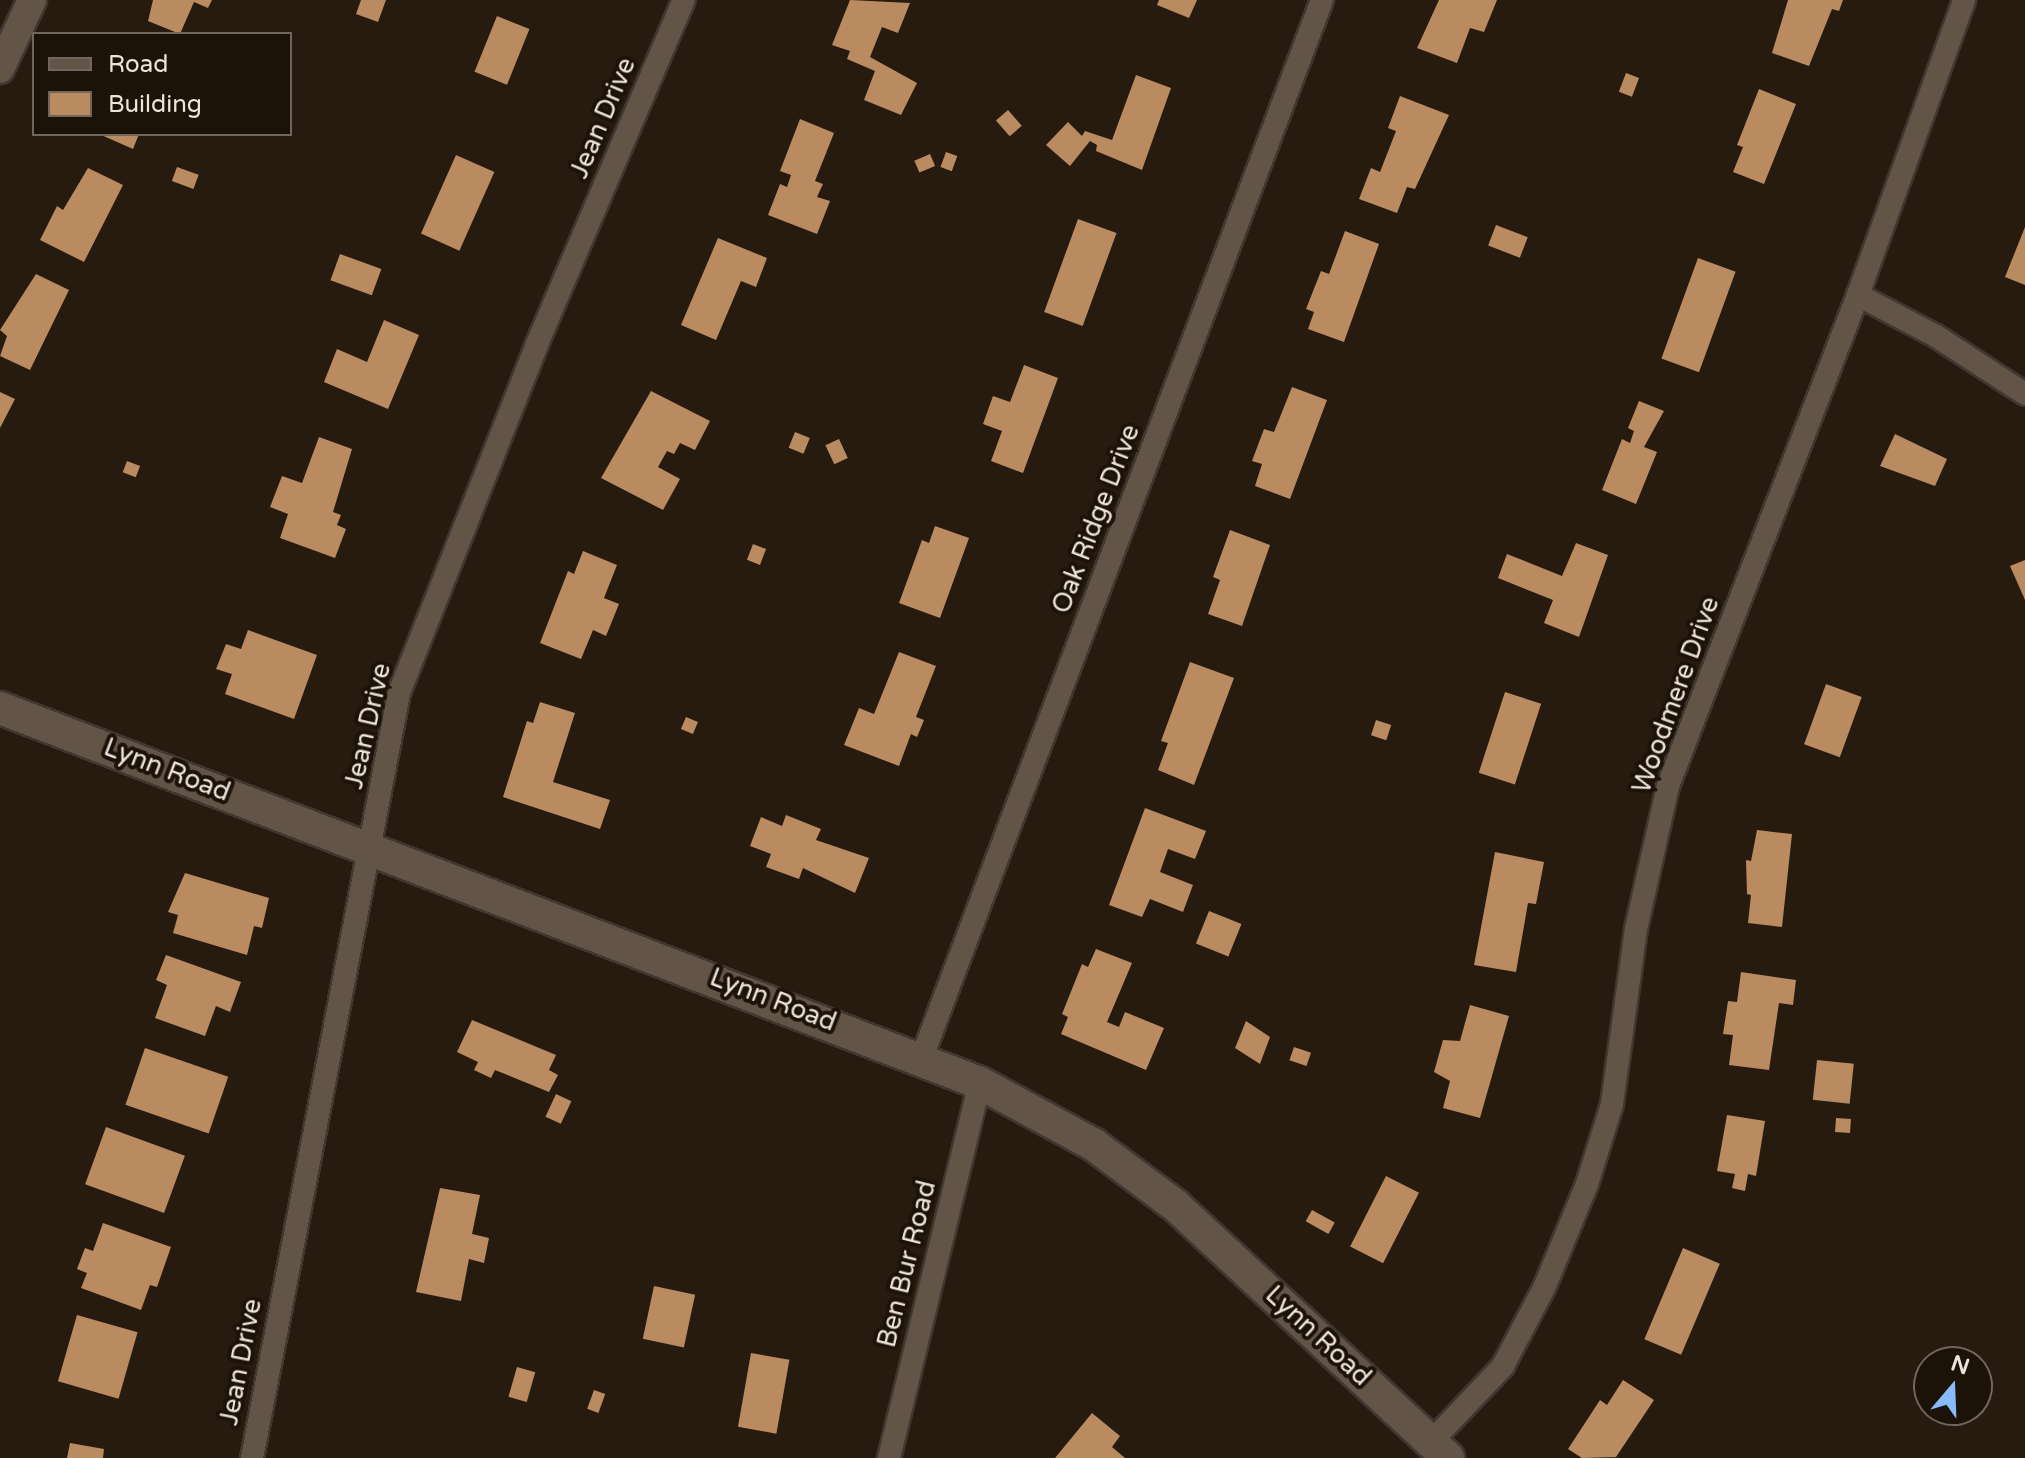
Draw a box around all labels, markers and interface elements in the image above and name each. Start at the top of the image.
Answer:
legend [32,32,292,136]
text: Road [108,50,168,79]
street label: Jean Drive [564,53,642,183]
text: Building [108,90,202,119]
street label: Oak Ridge Drive [1046,420,1146,618]
street label: Woodmere Drive [1626,592,1726,798]
street label: Jean Drive [338,660,398,792]
street label: Lynn Road [99,732,235,808]
street label: Lynn Road [705,962,841,1038]
street label: Ben Bur Road [871,1177,943,1351]
street label: Lynn Road [1259,1279,1377,1393]
street label: Jean Drive [213,1296,269,1428]
north arrow [1913,1346,1993,1426]
text: N [1948,1350,1973,1380]

